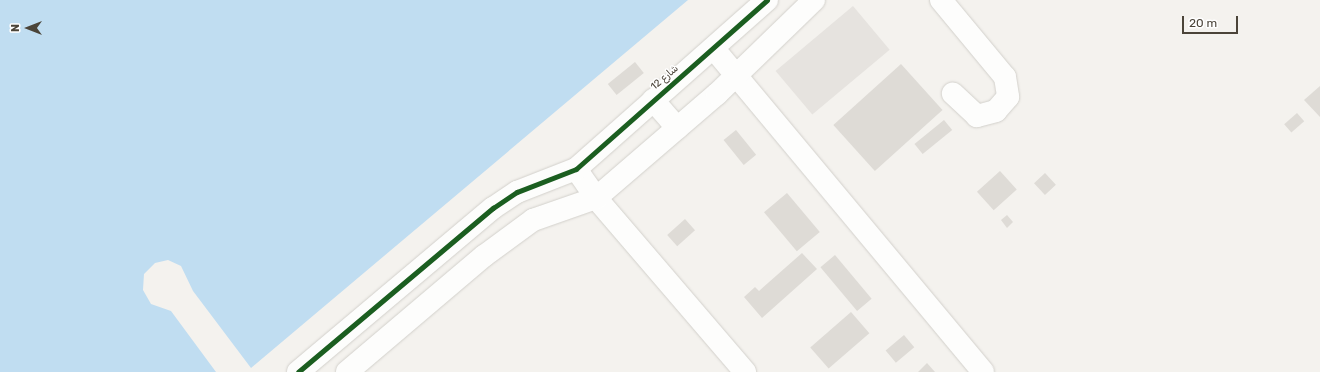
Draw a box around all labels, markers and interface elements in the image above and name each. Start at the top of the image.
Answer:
north arrow [8,8,48,48]
scale bar [1184,8,1240,34]
text: 20 m [1189,16,1217,30]
text: N [9,24,22,32]
street label: شارع 12 [649,63,681,93]

